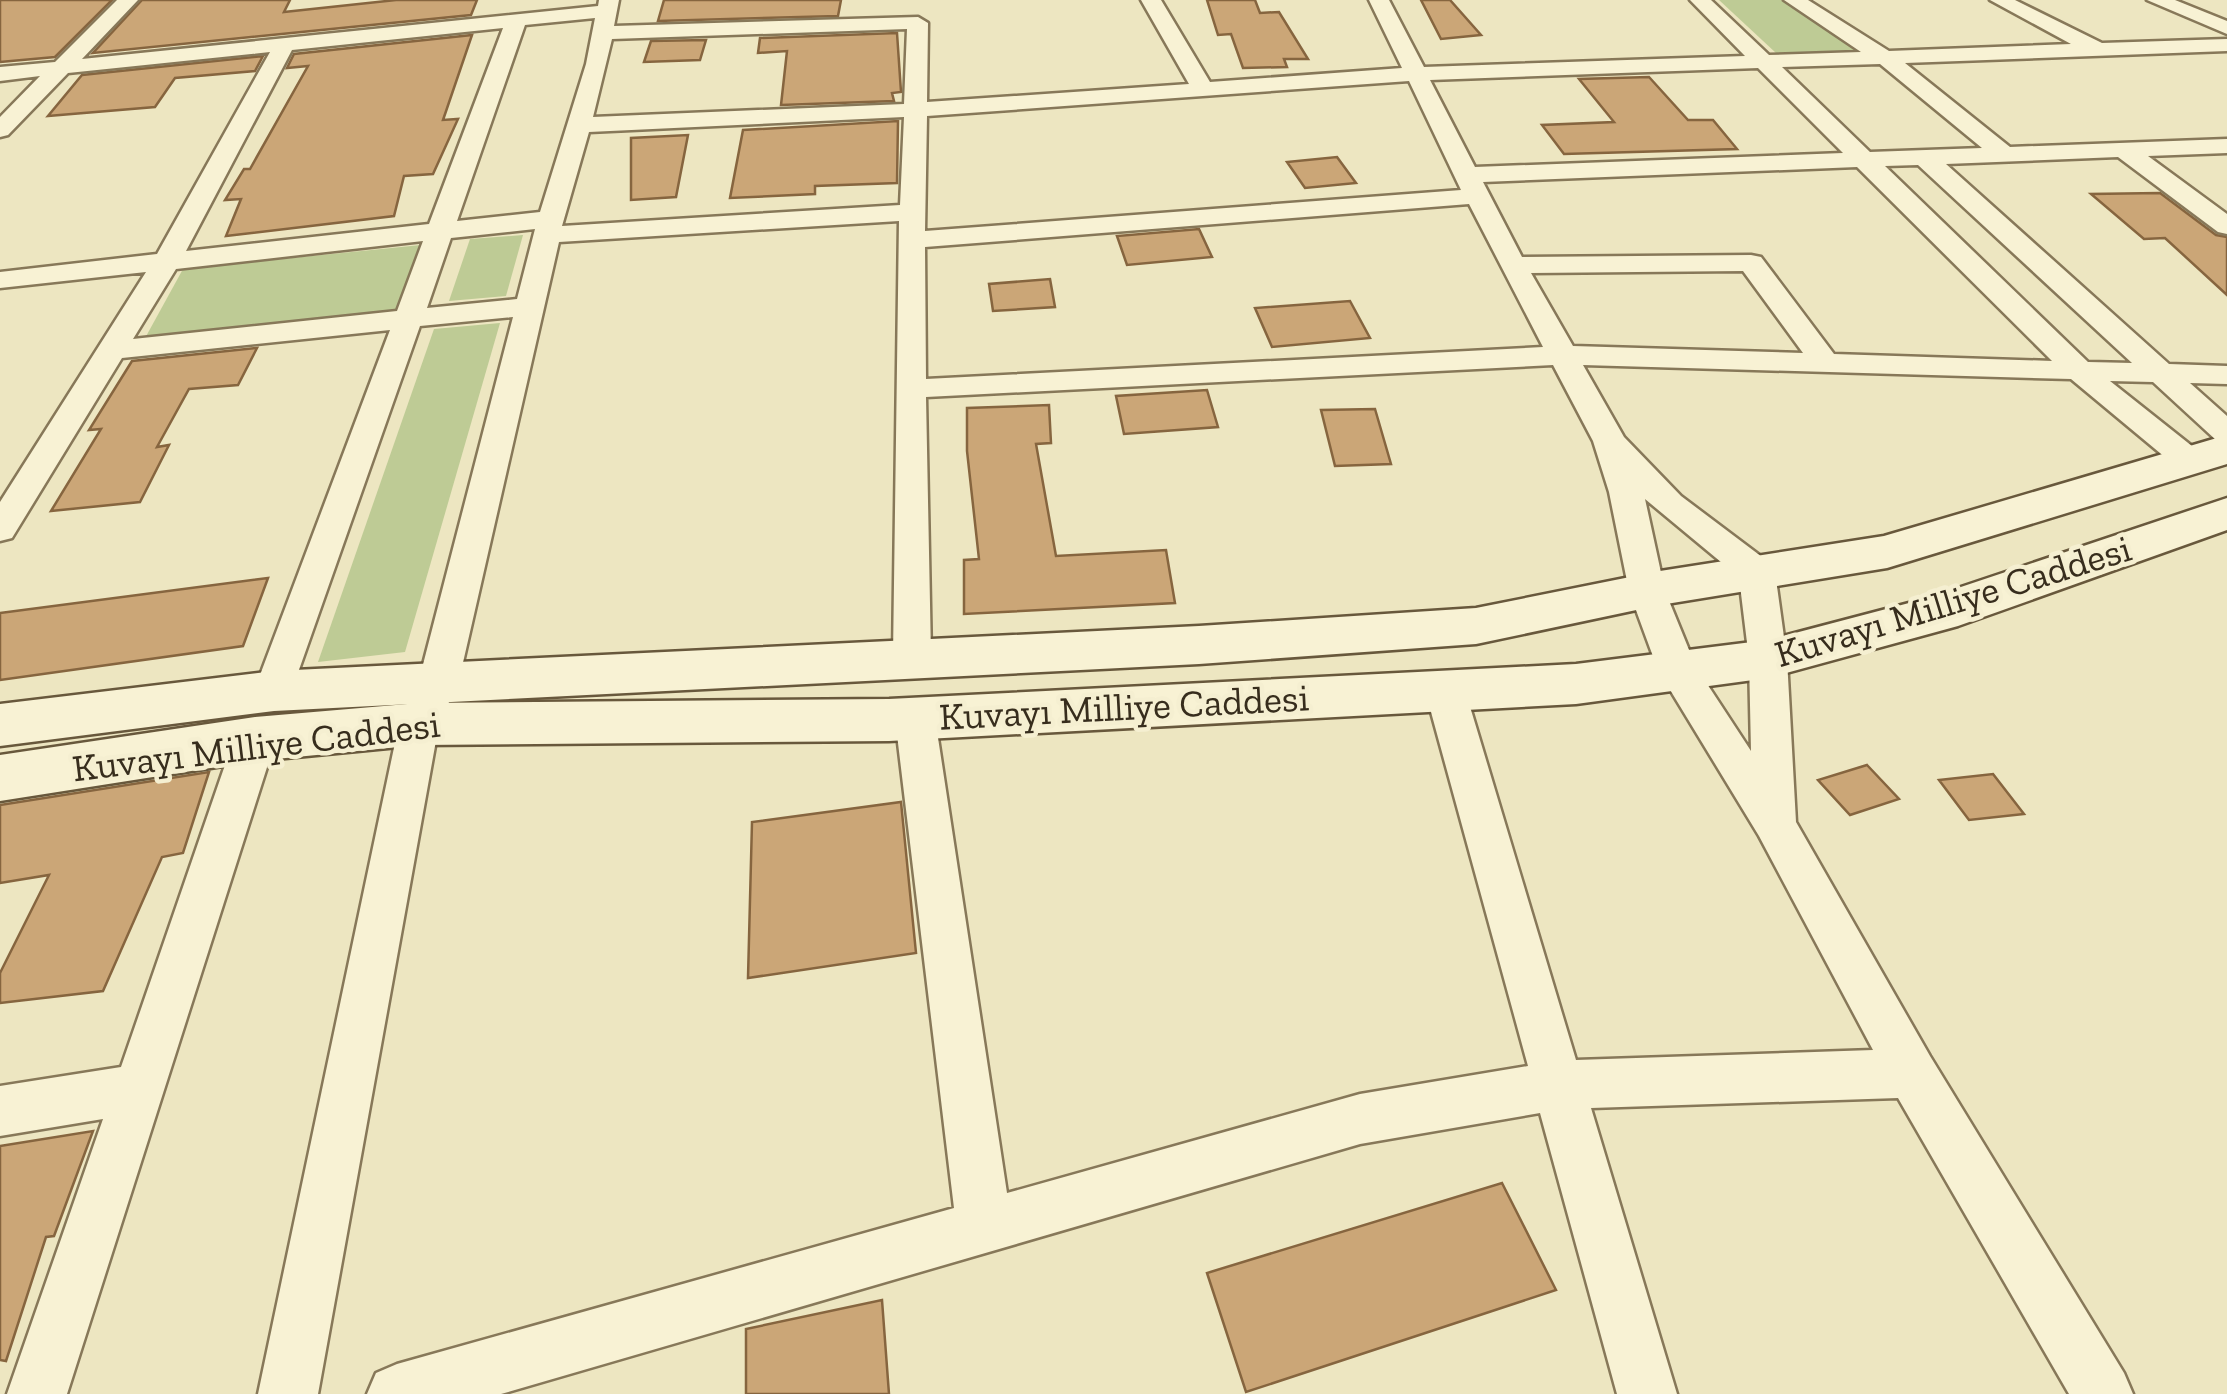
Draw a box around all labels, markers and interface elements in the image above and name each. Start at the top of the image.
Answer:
street label: Kuvayı Milliye Caddesi [1769,525,2137,677]
street label: Kuvayı Milliye Caddesi [938,674,1310,740]
street label: Kuvayı Milliye Caddesi [69,701,443,791]

